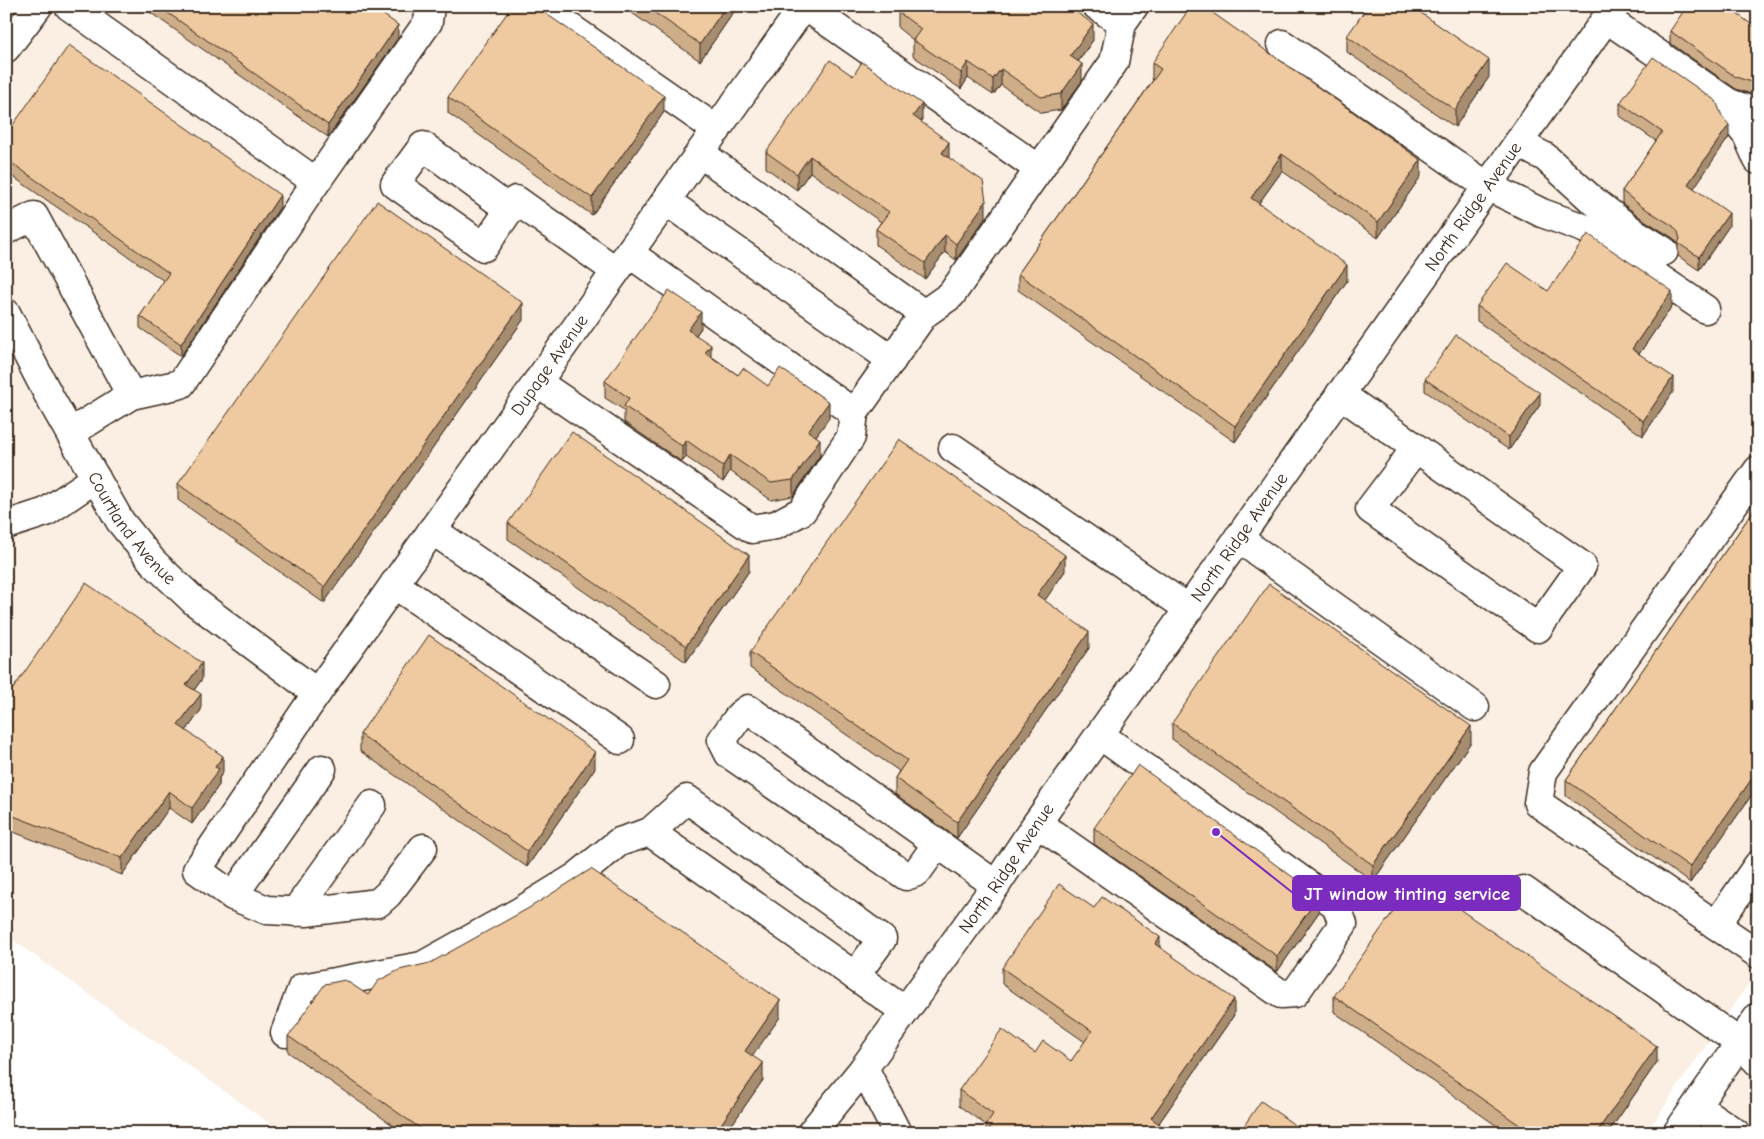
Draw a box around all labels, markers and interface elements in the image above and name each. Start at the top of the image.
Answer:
street label: North Ridge Avenue [1420,138,1526,275]
street label: Dupage Avenue [507,310,592,420]
street label: Courtland Avenue [84,468,181,589]
street label: North Ridge Avenue [1186,469,1292,606]
street label: North Ridge Avenue [954,799,1058,937]
callout: JT window tinting service [1293,876,1520,910]
text: JT window tinting service [1304,883,1510,905]

